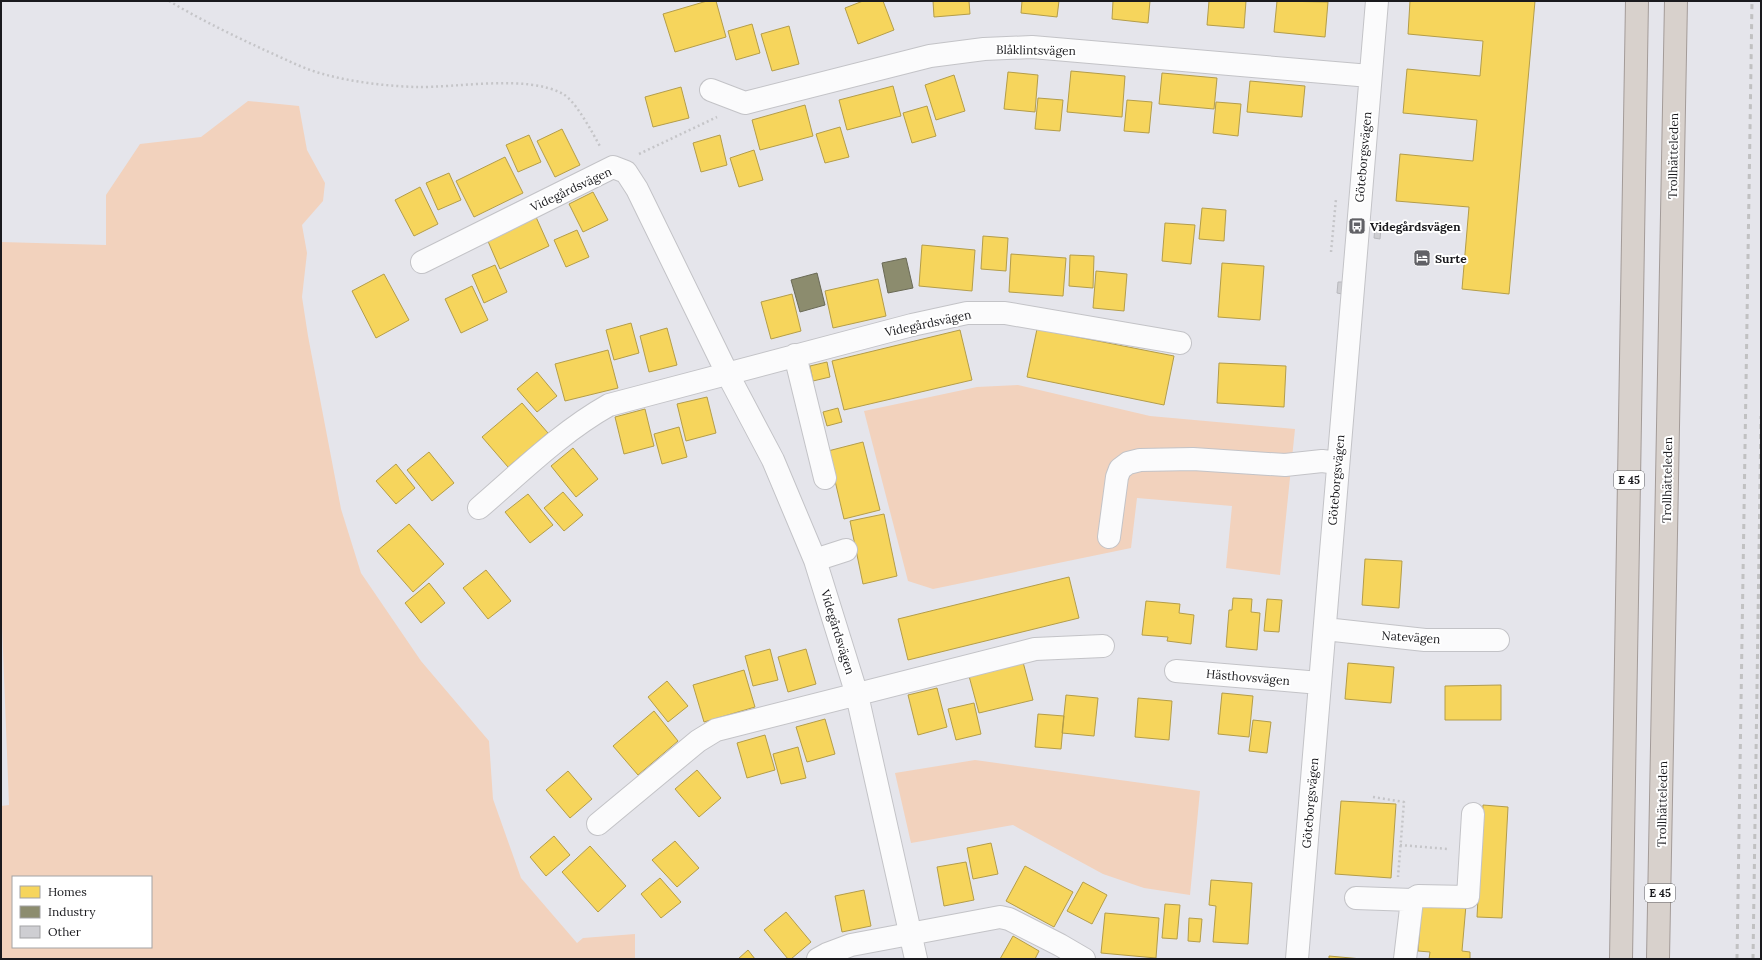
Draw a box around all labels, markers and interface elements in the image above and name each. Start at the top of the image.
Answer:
street label: Blåklintsvägen [996,42,1076,58]
street label: Göteborgsvägen [1352,111,1374,203]
street label: Trollhätteleden [1665,113,1681,199]
street label: Videgårdsvägen [527,164,614,215]
bus stop icon: Videgårdsvägen [1347,216,1367,236]
place label: Videgårdsvägen [1370,219,1461,234]
hotel icon: Surte [1412,248,1432,268]
place label: Surte [1435,251,1467,266]
street label: Videgårdsvägen [882,307,973,340]
street label: Göteborgsvägen [1325,434,1347,526]
street label: Trollhätteleden [1659,437,1675,523]
road number: E 45 [1614,471,1644,489]
street label: Videgårdsvägen [818,587,858,676]
street label: Natevägen [1381,627,1441,647]
street label: Hästhovsvägen [1206,666,1290,688]
street label: Göteborgsvägen [1299,757,1321,849]
street label: Trollhätteleden [1654,761,1670,847]
legend [12,876,152,948]
text: Homes [48,884,87,899]
road number: E 45 [1645,884,1675,902]
text: Industry [48,904,96,919]
text: Other [48,924,82,939]

